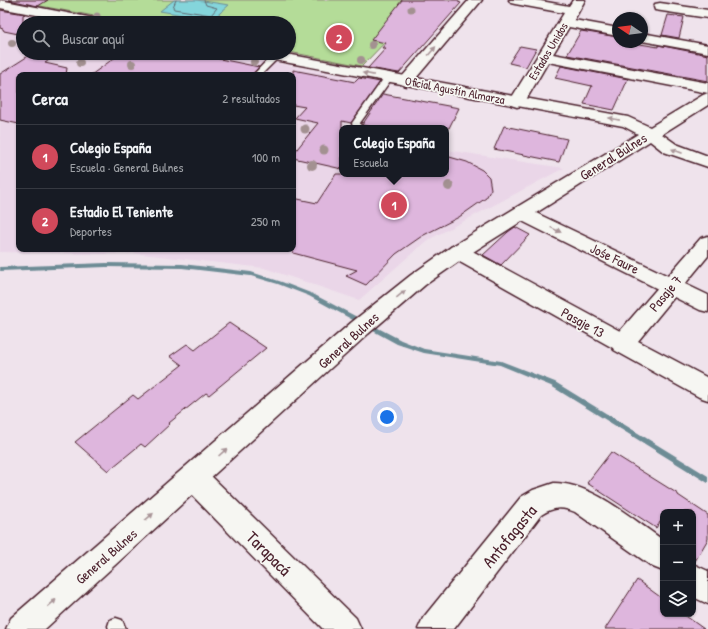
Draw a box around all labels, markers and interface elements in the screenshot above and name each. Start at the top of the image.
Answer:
north arrow [612,12,648,48]
search box [16,16,296,60]
street label: Estados Unidos [524,19,572,83]
pin: 2 [326,23,352,53]
icon: search [30,27,52,49]
text: Buscar aquí [62,28,125,49]
one-way arrow [427,46,436,57]
one-way arrow [362,70,374,76]
street label: Oficial Agustín Almarza [404,72,507,108]
text: Cerca [32,87,68,110]
text: 2 resultados [222,89,280,107]
one-way arrow [608,116,620,122]
popup [339,125,449,177]
street label: General Bulnes [576,128,650,184]
text: Colegio España [353,132,435,153]
text: Colegio España [70,137,151,158]
one-way arrow [671,147,683,153]
text: 1 [43,148,47,166]
text: 100 m [252,148,280,166]
text: Escuela [353,153,388,171]
text: Escuela · General Bulnes [70,158,184,176]
pin: 1 [381,190,407,220]
text: Estadio El Teniente [70,201,173,222]
text: 2 [42,212,48,230]
text: 250 m [251,212,280,230]
text: Deportes [70,222,112,240]
one-way arrow [550,227,562,233]
street label: Jośe Faure [587,238,643,278]
street label: Pasaje 7 [644,271,687,316]
one-way arrow [395,290,406,299]
street label: Pasaje 13 [558,302,608,342]
street label: General Bulnes [314,308,382,372]
your location [377,407,397,427]
one-way arrow [218,447,228,457]
street label: Antofagasta [477,499,542,572]
map controls [660,509,696,617]
button: + [660,509,696,545]
one-way arrow [144,513,154,522]
street label: General Bulnes [71,524,141,588]
street label: Tarapacá [241,525,297,581]
button: − [660,545,696,581]
button: layers [660,581,696,617]
one-way arrow [46,599,57,608]

